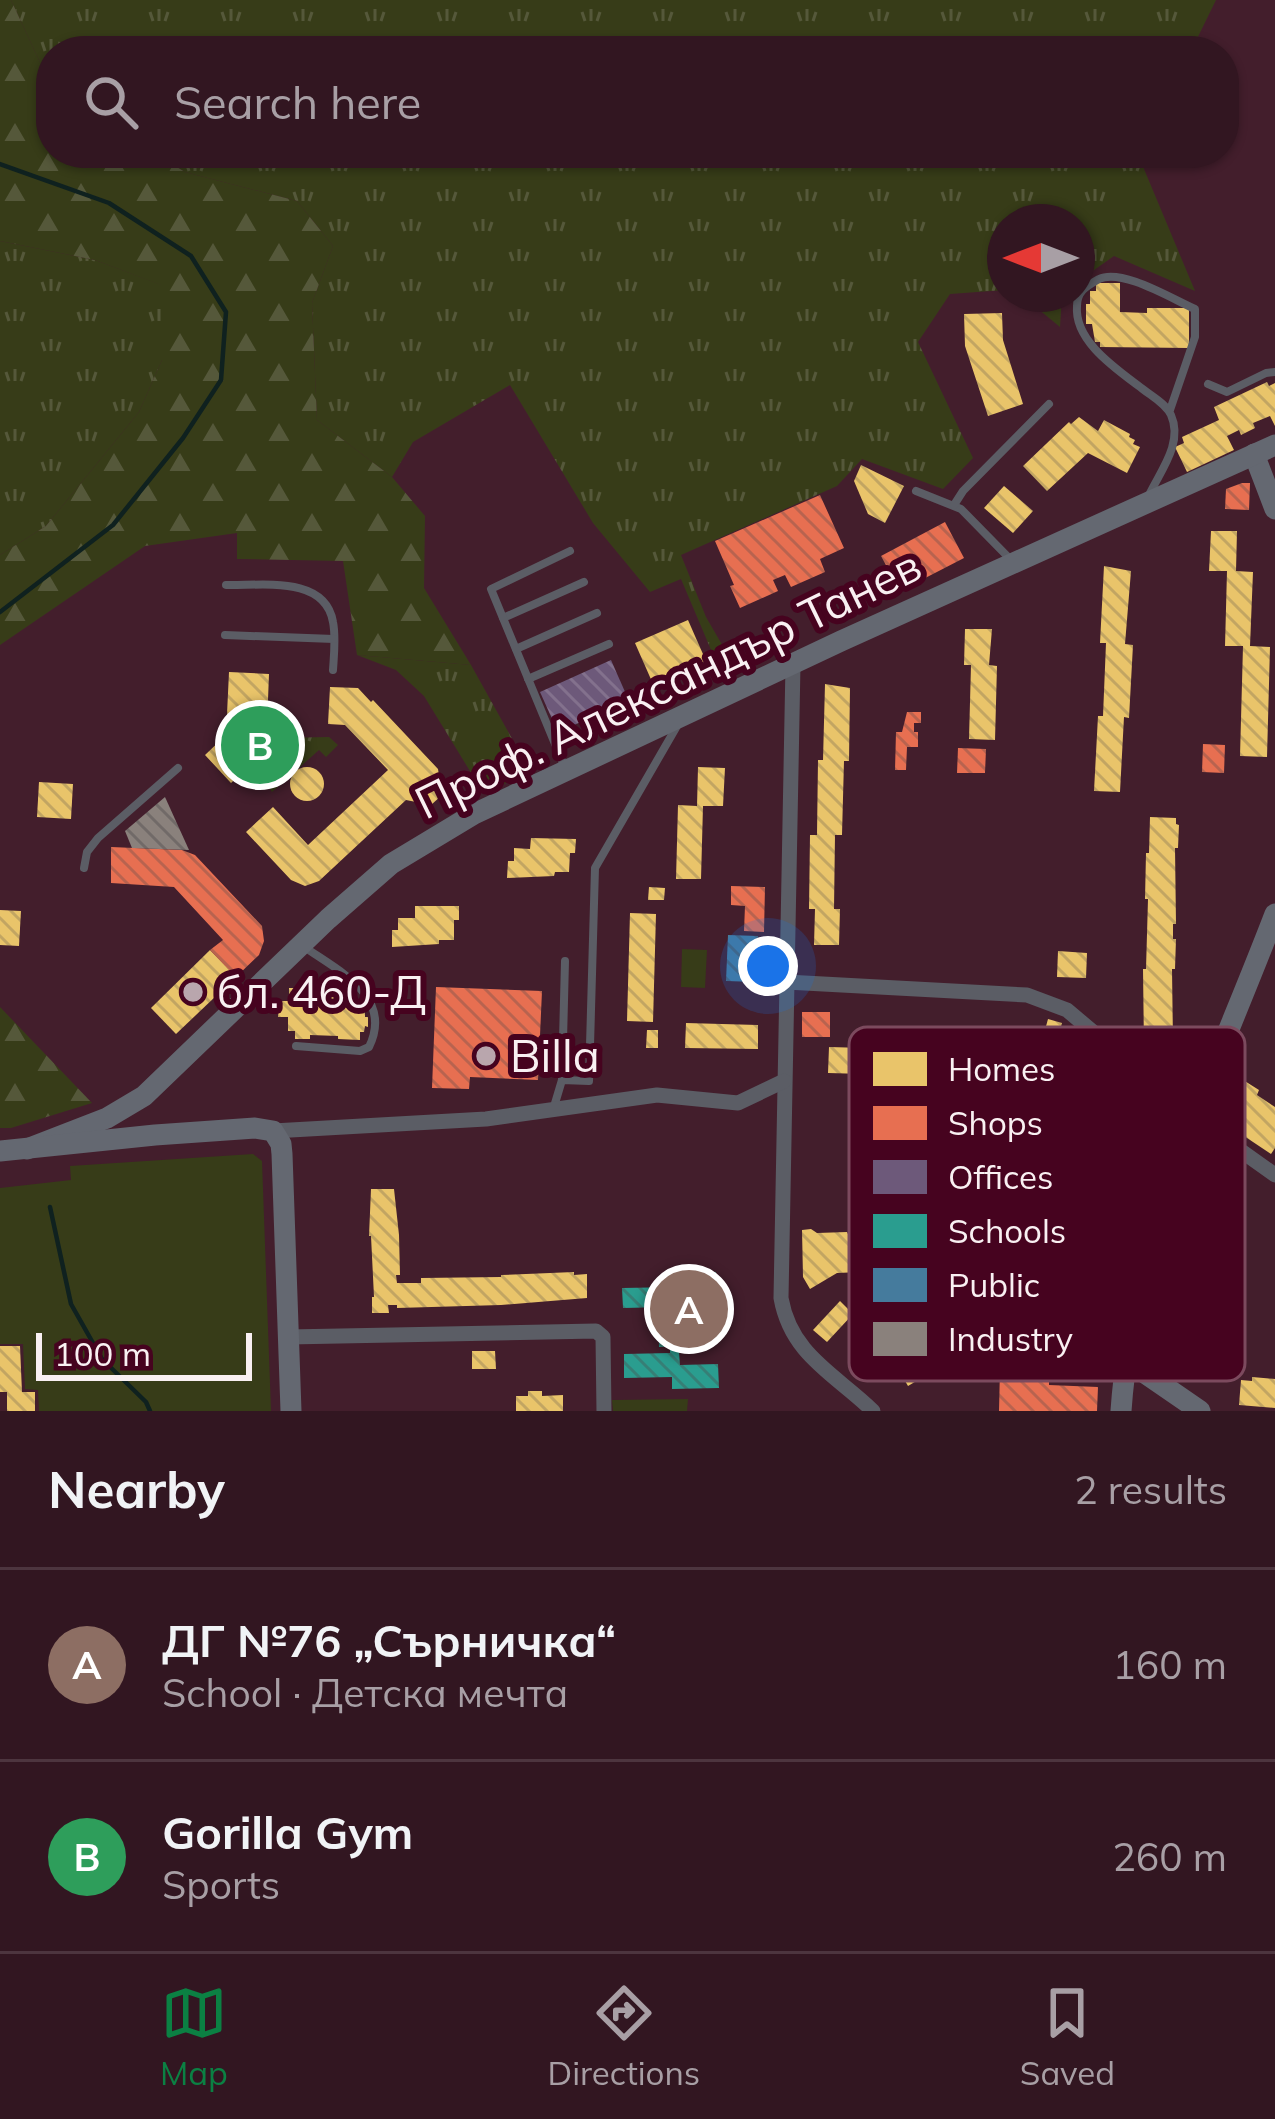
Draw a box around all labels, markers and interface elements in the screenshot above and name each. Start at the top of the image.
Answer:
search box [36,36,1239,168]
icon: search [78,69,144,135]
text: Search here [174,74,421,130]
north arrow [987,204,1095,312]
street label: Проф. Александър Танев [406,536,930,830]
pin: B [221,700,299,790]
your location [738,936,798,996]
place label: бл. 460-Д [217,963,426,1019]
marker: бл. 460-Д [180,979,206,1005]
place label: Billa [510,1027,600,1083]
legend [849,1027,1245,1381]
marker: Billa [473,1043,499,1069]
text: Homes [948,1048,1055,1089]
text: Shops [948,1102,1043,1143]
text: Offices [948,1156,1053,1197]
text: Schools [948,1210,1066,1251]
pin: A [650,1264,728,1354]
text: Public [948,1264,1040,1305]
text: Industry [948,1318,1073,1359]
scale bar [36,1327,252,1380]
text: 100 m [54,1333,151,1374]
text: Nearby [48,1457,225,1521]
text: 2 results [1074,1465,1227,1514]
text: ДГ №76 „Сърничка“ [162,1612,616,1668]
text: A [72,1640,102,1689]
text: 160 m [1112,1640,1227,1689]
text: School · Детска мечта [162,1668,568,1717]
text: Gorilla Gym [162,1804,413,1860]
text: B [74,1832,100,1881]
text: 260 m [1112,1832,1227,1881]
text: Sports [162,1860,280,1909]
tab: Map [160,1980,228,2093]
tab: Directions [548,1980,700,2093]
tab: Saved [1020,1980,1115,2093]

